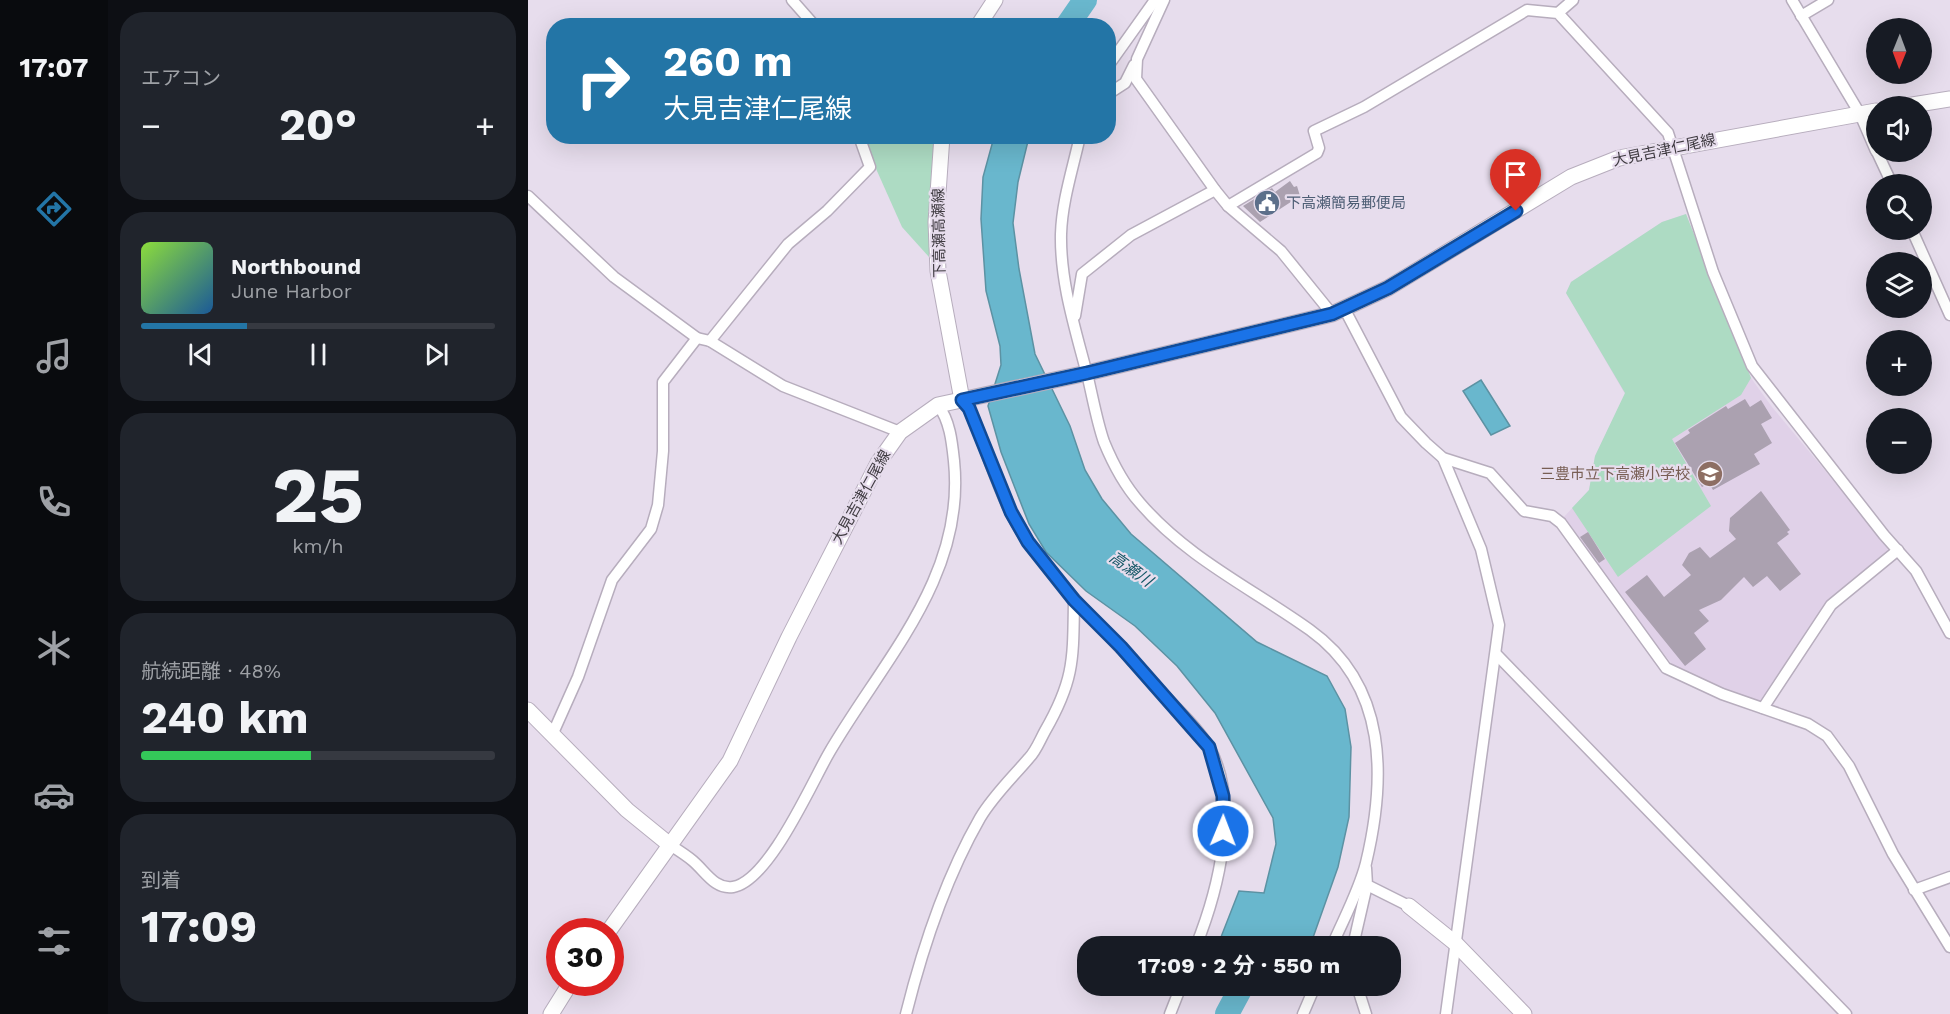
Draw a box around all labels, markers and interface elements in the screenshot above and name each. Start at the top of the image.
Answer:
north arrow [1866,18,1932,84]
map controls [1866,18,1932,474]
text: 260 m [663,37,793,86]
icon: right [564,42,642,120]
text: 17:07 [20,52,88,84]
text: エアコン [141,66,221,90]
text: 大見吉津仁尾線 [663,93,852,125]
button: sound [1866,96,1932,162]
text: 20° [279,98,357,151]
text: − [141,106,161,145]
text: + [475,106,495,145]
street label: 大見吉津仁尾線 [1611,130,1717,170]
pin [1490,149,1541,211]
icon: arrive [1499,158,1532,191]
button: search [1866,174,1932,240]
icon: directions [33,188,75,230]
street label: 下高瀬高瀬線 [929,188,949,278]
public building icon: 下高瀬簡易郵便局 [1252,188,1282,218]
place label: 下高瀬簡易郵便局 [1286,194,1406,212]
button: layers [1866,252,1932,318]
text: Northbound [231,254,361,279]
text: June Harbor [231,279,352,303]
button: + [1866,330,1932,396]
icon: music [33,335,75,377]
icon: previous [184,338,217,371]
icon: pause [302,338,335,371]
icon: next [420,338,453,371]
button: − [1866,408,1932,474]
street label: 大見吉津仁尾線 [828,447,894,547]
text: 25 [272,449,364,541]
school or university icon: 三豊市立下高瀬小学校 [1695,459,1725,489]
place label: 三豊市立下高瀬小学校 [1540,465,1690,483]
icon: phone [33,481,75,523]
text: km/h [292,534,344,558]
water label: 高瀬川 [1106,547,1158,592]
icon: climate [33,627,75,669]
text: 航続距離 · 48% [141,659,281,683]
text: 240 km [141,691,309,744]
icon: car [33,774,75,816]
position arrow [1191,799,1255,863]
text: 到着 [141,868,181,892]
text: 17:09 [141,900,257,953]
speed limit sign: 30 [546,918,624,996]
icon: filters [33,920,75,962]
text: 17:09 · 2 分 · 550 m [1138,953,1340,978]

